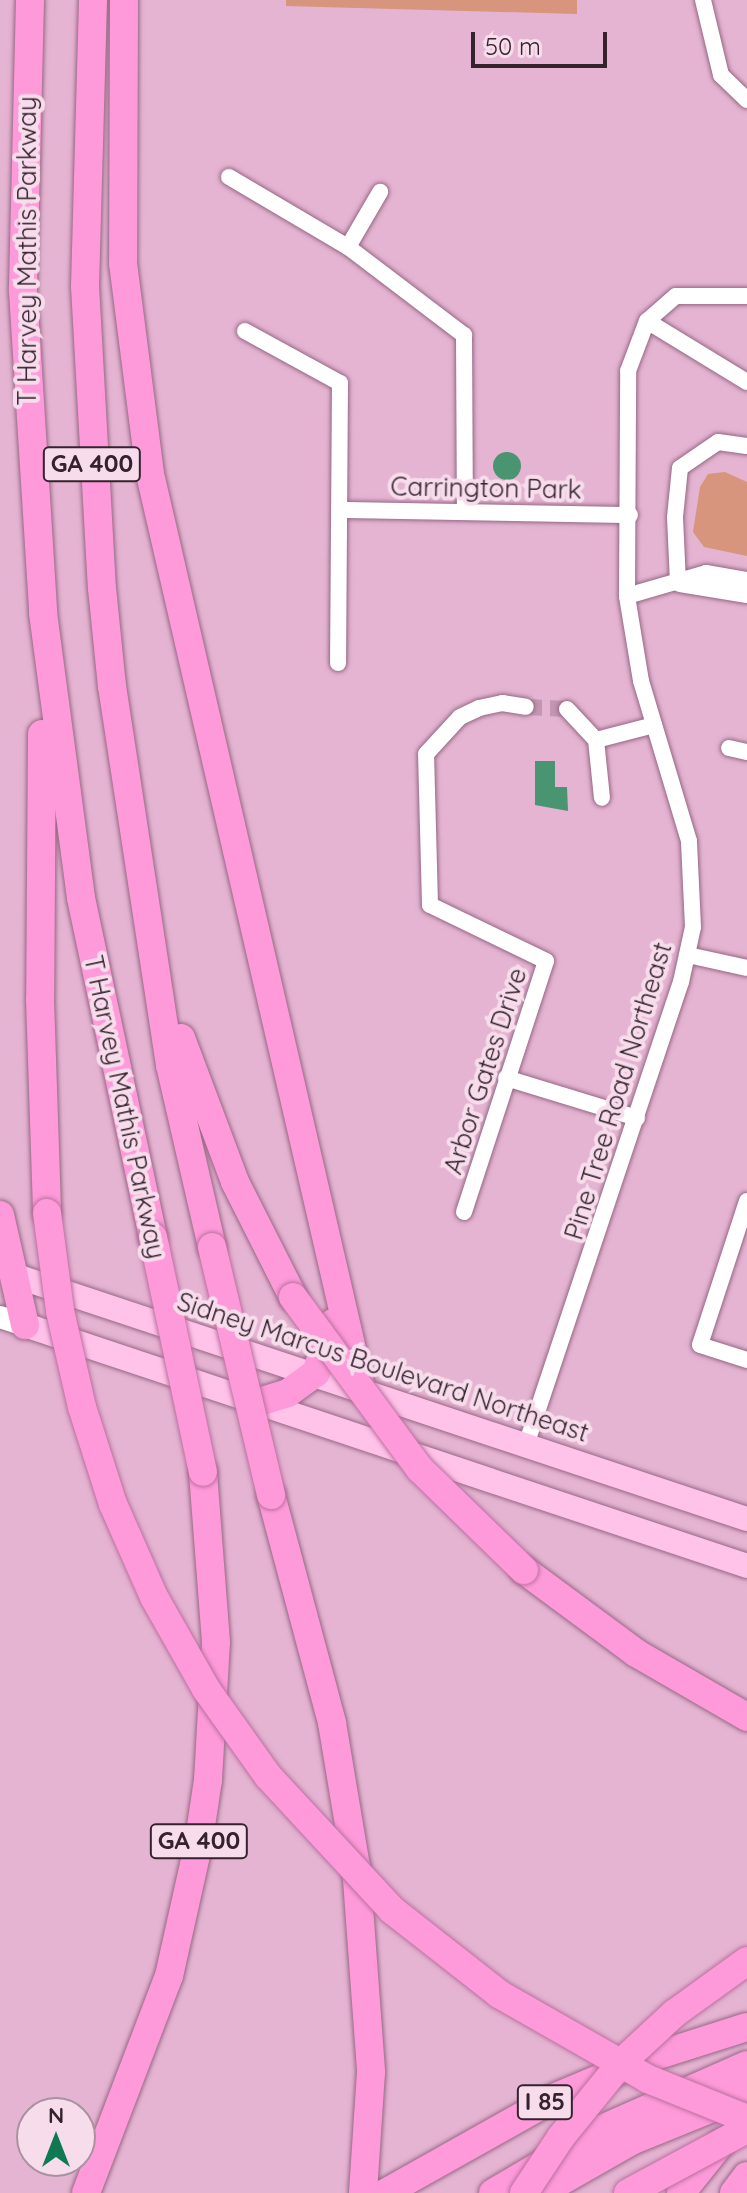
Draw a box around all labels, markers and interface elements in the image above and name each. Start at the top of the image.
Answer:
scale bar [475,16,611,66]
text: 50 m [485,31,541,61]
street label: T Harvey Mathis Parkway [11,96,43,406]
road number: GA 400 [42,444,142,484]
street label: Carrington Park [390,471,582,505]
street label: Pine Tree Road Northeast [558,939,678,1243]
street label: T Harvey Mathis Parkway [78,952,172,1262]
street label: Arbor Gates Drive [437,964,533,1178]
street label: Sidney Marcus Boulevard Northeast [173,1286,593,1448]
road number: GA 400 [149,1821,249,1861]
road number: I 85 [515,2082,575,2122]
north arrow [16,2097,96,2177]
text: N [48,2101,64,2129]

